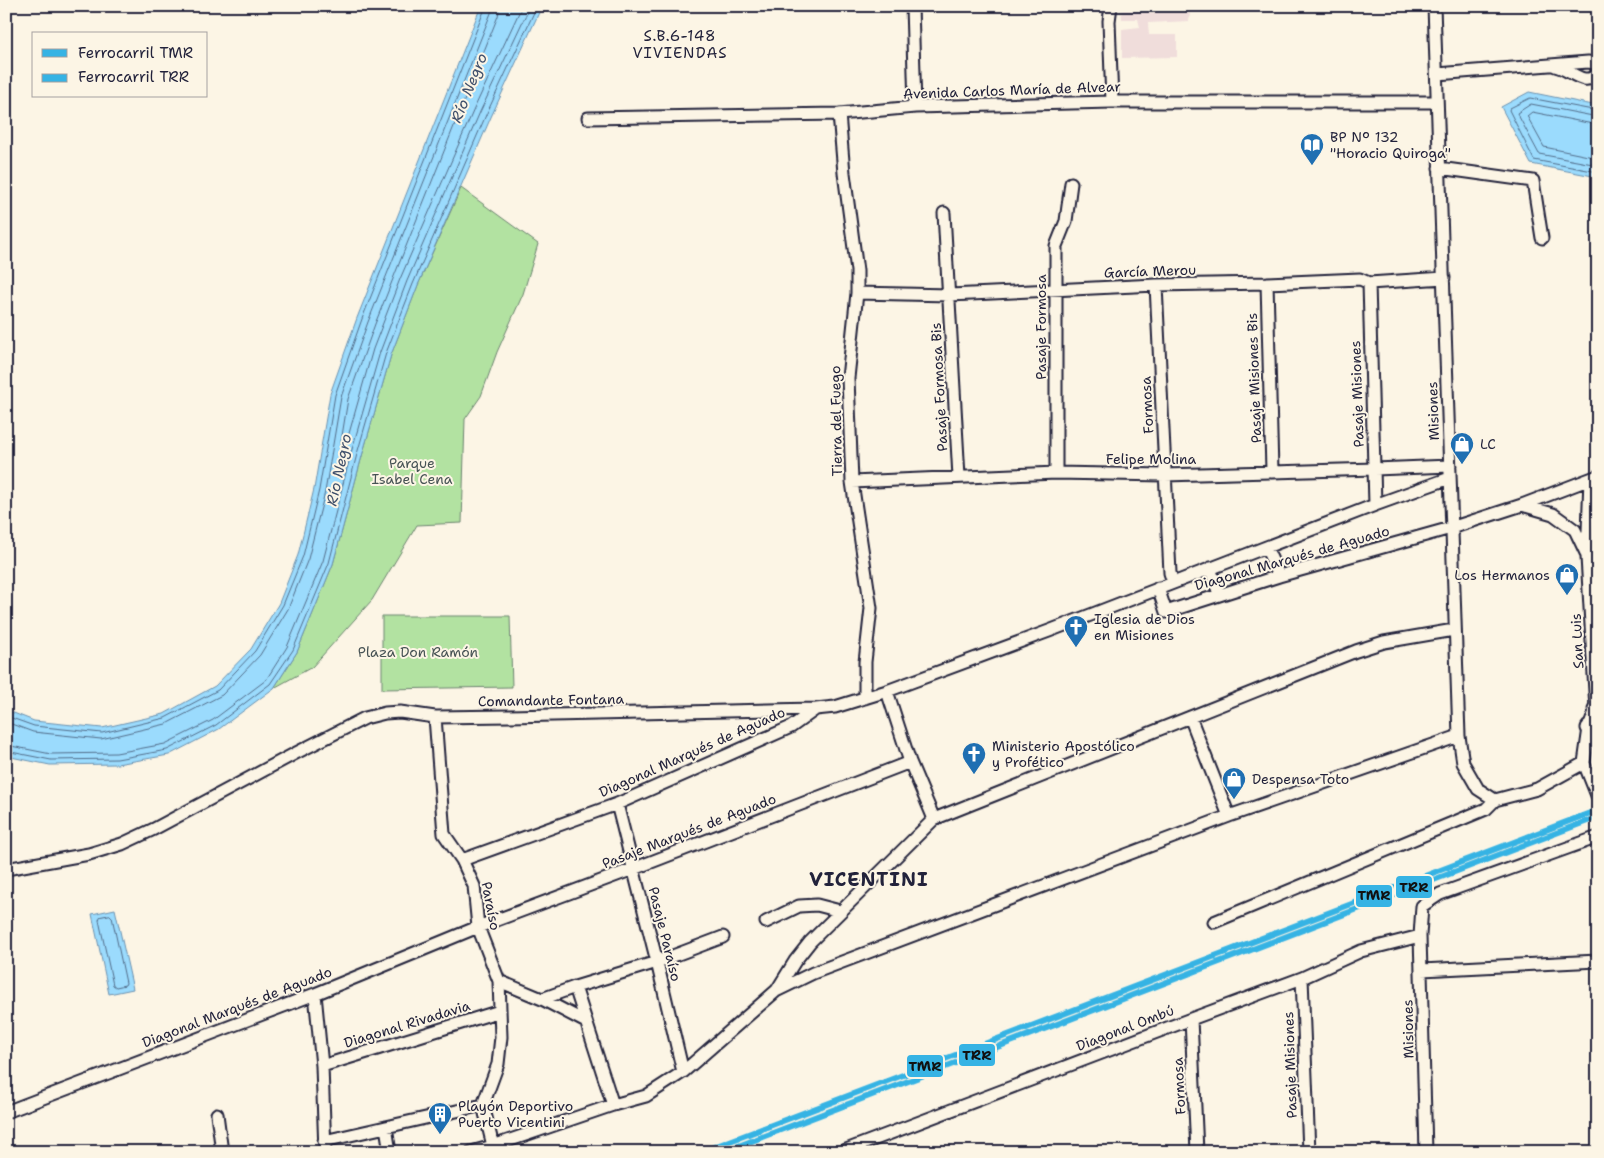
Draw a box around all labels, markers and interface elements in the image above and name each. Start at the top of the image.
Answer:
district label: S.B.6-148 VIVIENDAS [632,26,728,63]
legend [32,32,208,98]
text: Ferrocarril TMR [78,43,193,63]
water label: Río Negro [446,50,492,126]
text: Ferrocarril TRR [78,67,189,87]
street label: Avenida Carlos María de Alvear [903,77,1122,103]
place label: BP N° 132 "Horacio Quiroga" [1330,128,1451,162]
library icon: BP N° 132 "Horacio Quiroga" [1299,132,1325,166]
street label: García Merou [1104,260,1196,282]
street label: Pasaje Formosa [1032,274,1050,380]
street label: Pasaje Misiones Bis [1243,312,1265,444]
street label: Pasaje Formosa Bis [927,322,951,452]
street label: Pasaje Misiones [1346,340,1368,448]
street label: Tierra del Fuego [826,365,846,477]
street label: Formosa [1136,376,1157,434]
street label: Misiones [1423,381,1443,441]
shop icon: LC [1449,431,1475,465]
water label: Río Negro [322,432,356,508]
place label: LC [1480,435,1496,453]
street label: Felipe Molina [1106,450,1197,468]
park label: Parque Isabel Cena [371,454,453,488]
street label: Diagonal Marqués de Aguado [1192,522,1392,594]
shop icon: Los Hermanos [1554,562,1580,596]
place label: Los Hermanos [1454,566,1550,584]
place label: Iglesia de Dios en Misiones [1094,610,1195,644]
street label: San Luis [1567,613,1587,669]
church icon: Iglesia de Dios en Misiones [1063,614,1089,648]
park label: Plaza Don Ramón [358,643,479,661]
street label: Comandante Fontana [478,690,625,710]
street label: Diagonal Marqués de Aguado [596,703,788,801]
place label: Ministerio Apostólico y Profético [992,737,1135,771]
church icon: Ministerio Apostólico y Profético [961,741,987,775]
shop icon: Despensa Toto [1221,766,1247,800]
place label: Despensa Toto [1252,770,1349,788]
street label: Pasaje Marqués de Aguado [599,789,779,873]
district label: VICENTINI [809,867,929,892]
line badge: TRR [1395,875,1433,899]
text: TRR [1399,878,1429,896]
street label: Paraíso [477,880,505,932]
line badge: TMR [1355,884,1393,908]
street label: Pasaje Paraíso [645,885,685,983]
text: TMR [1357,886,1391,904]
street label: Diagonal Marqués de Aguado [140,962,334,1052]
street label: Diagonal Rivadavia [342,996,473,1052]
street label: Misiones [1398,999,1418,1059]
street label: Diagonal Ombú [1074,1001,1176,1055]
street label: Pasaje Misiones [1279,1011,1301,1119]
line badge: TRR [958,1043,996,1067]
text: TRR [962,1046,992,1064]
line badge: TMR [906,1054,944,1078]
text: TMR [908,1057,942,1075]
street label: Formosa [1168,1057,1189,1115]
place label: Playón Deportivo Puerto Vicentini [458,1097,573,1131]
building icon: Playón Deportivo Puerto Vicentini [427,1101,453,1135]

